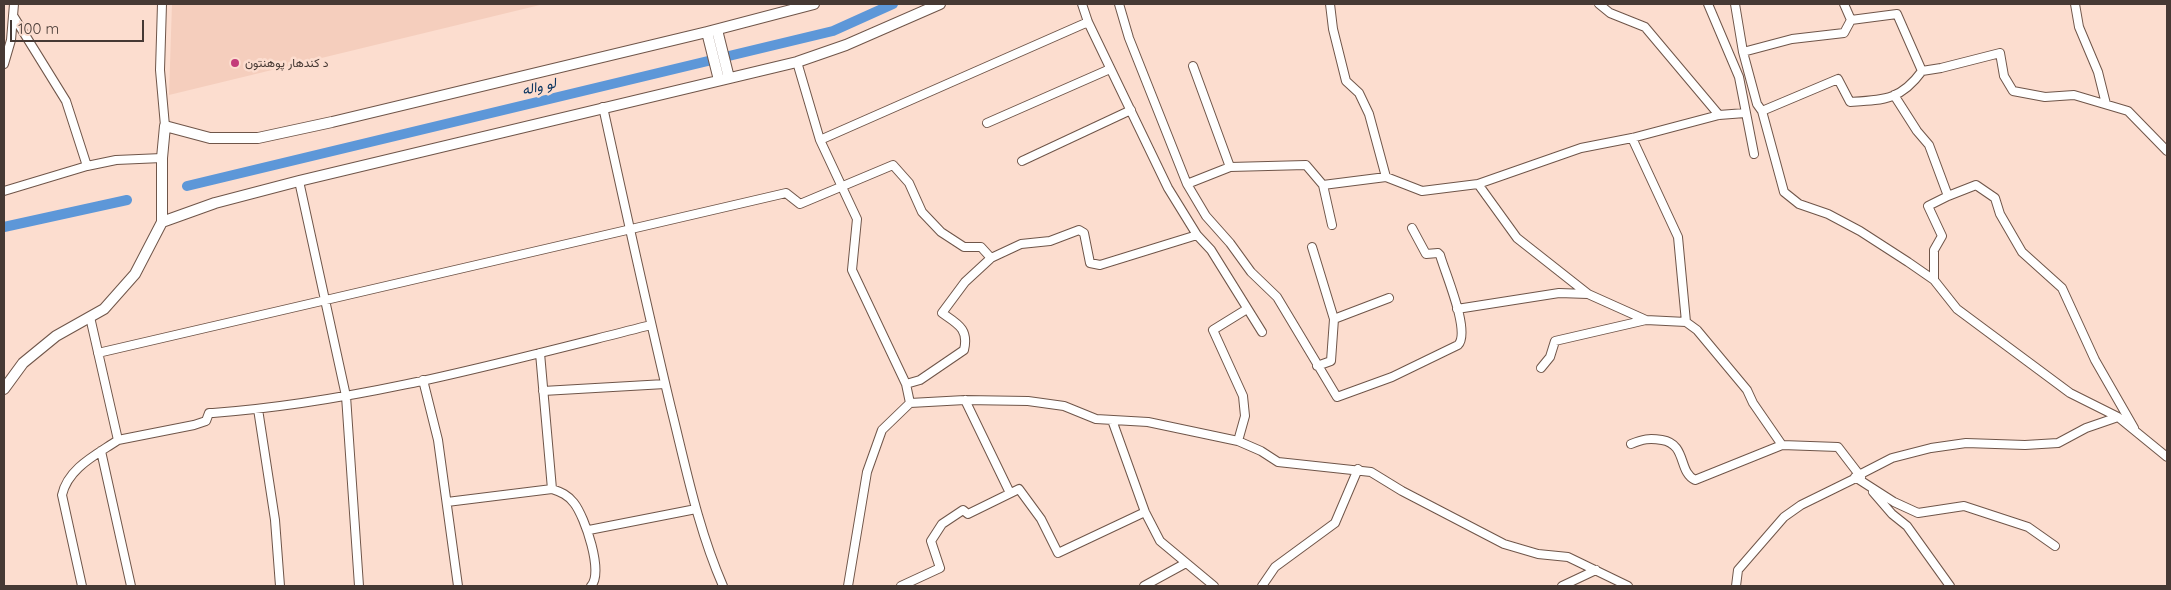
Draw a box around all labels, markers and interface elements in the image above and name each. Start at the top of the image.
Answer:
scale bar [12,10,146,42]
text: 100 m [18,19,59,38]
place label: د کندهار پوهنتون [245,56,328,70]
marker: د کندهار پوهنتون [229,57,241,69]
water label: لو واله [520,75,558,99]

